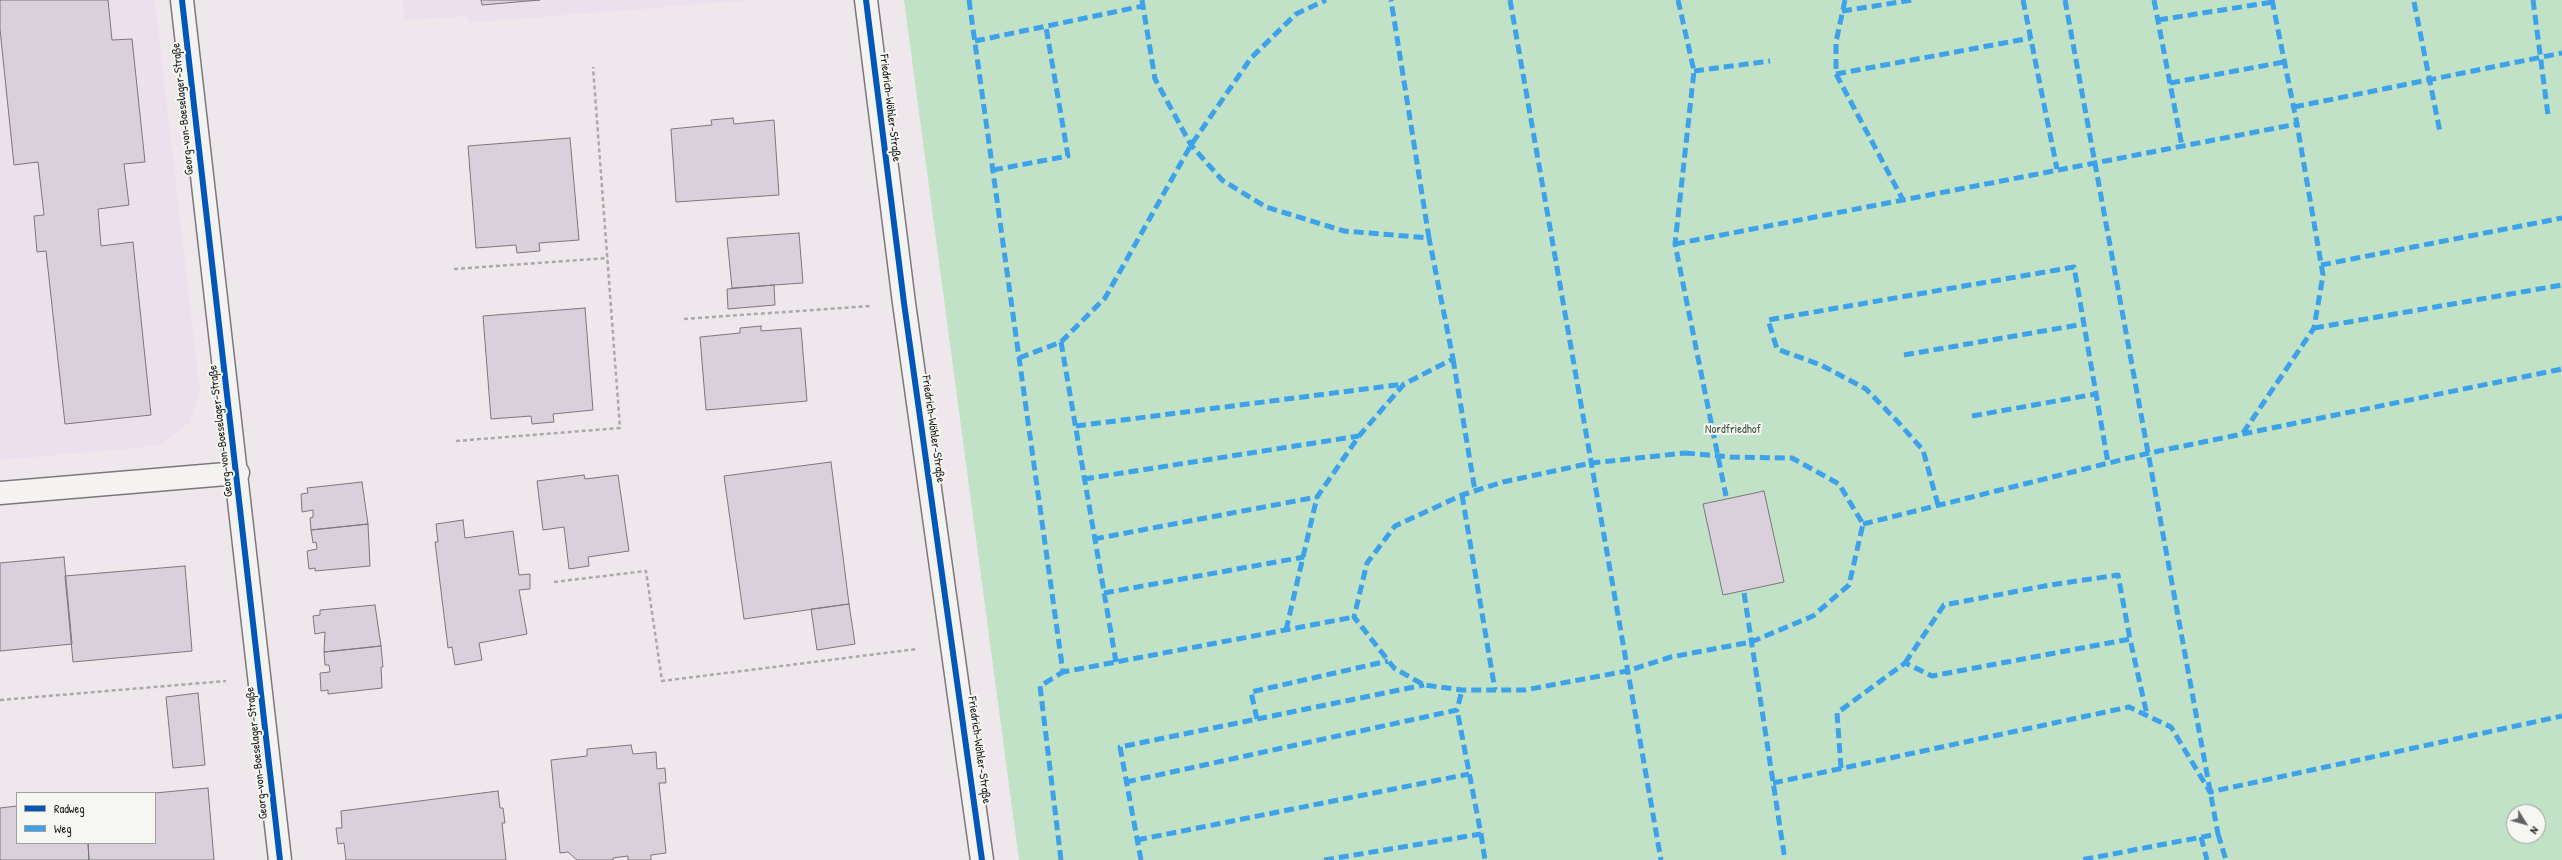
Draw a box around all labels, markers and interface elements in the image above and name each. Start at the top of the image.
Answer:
street label: Georg-von-Boeselager-Straße [169,42,197,176]
street label: Friedrich-Wöhler-Straße [876,54,904,162]
street label: Georg-von-Boeselager-Straße [206,364,236,498]
street label: Friedrich-Wöhler-Straße [918,375,948,483]
park label: Nordfriedhof [1705,423,1761,437]
street label: Georg-von-Boeselager-Straße [243,686,271,820]
street label: Friedrich-Wöhler-Straße [964,696,994,804]
legend [16,792,156,844]
text: Radweg [54,800,85,817]
north arrow [2506,804,2546,844]
text: Weg [54,820,72,837]
text: N [2527,824,2542,837]

